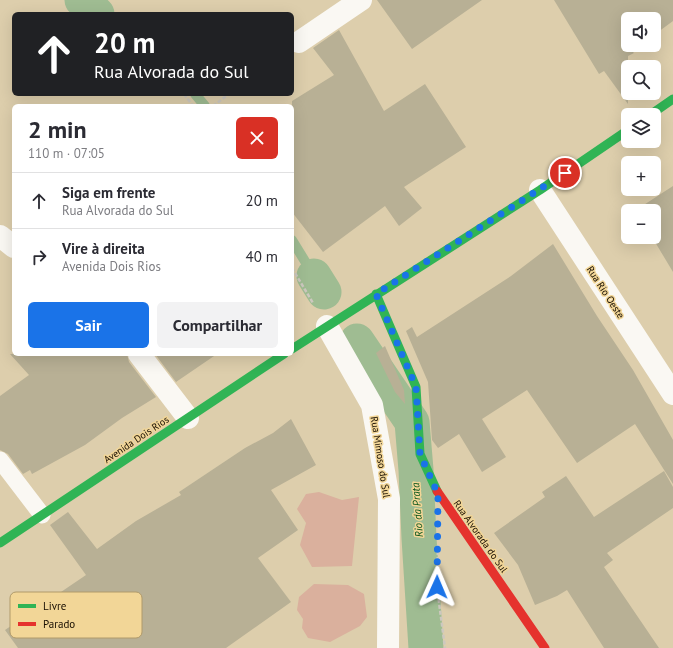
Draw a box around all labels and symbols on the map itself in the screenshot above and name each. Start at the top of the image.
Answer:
pin [548,156,582,190]
street label: Rua Rio Oeste [584,264,627,321]
street label: Avenida Dois Rios [101,413,171,466]
street label: Rua Mimoso do Sul [368,415,393,499]
water label: Rio da Prata [408,482,426,538]
street label: Rua Alvorada do Sul [451,497,511,575]
position arrow [416,566,458,608]
legend [10,592,142,638]
text: Livre [43,599,67,613]
text: Parado [43,617,75,631]

